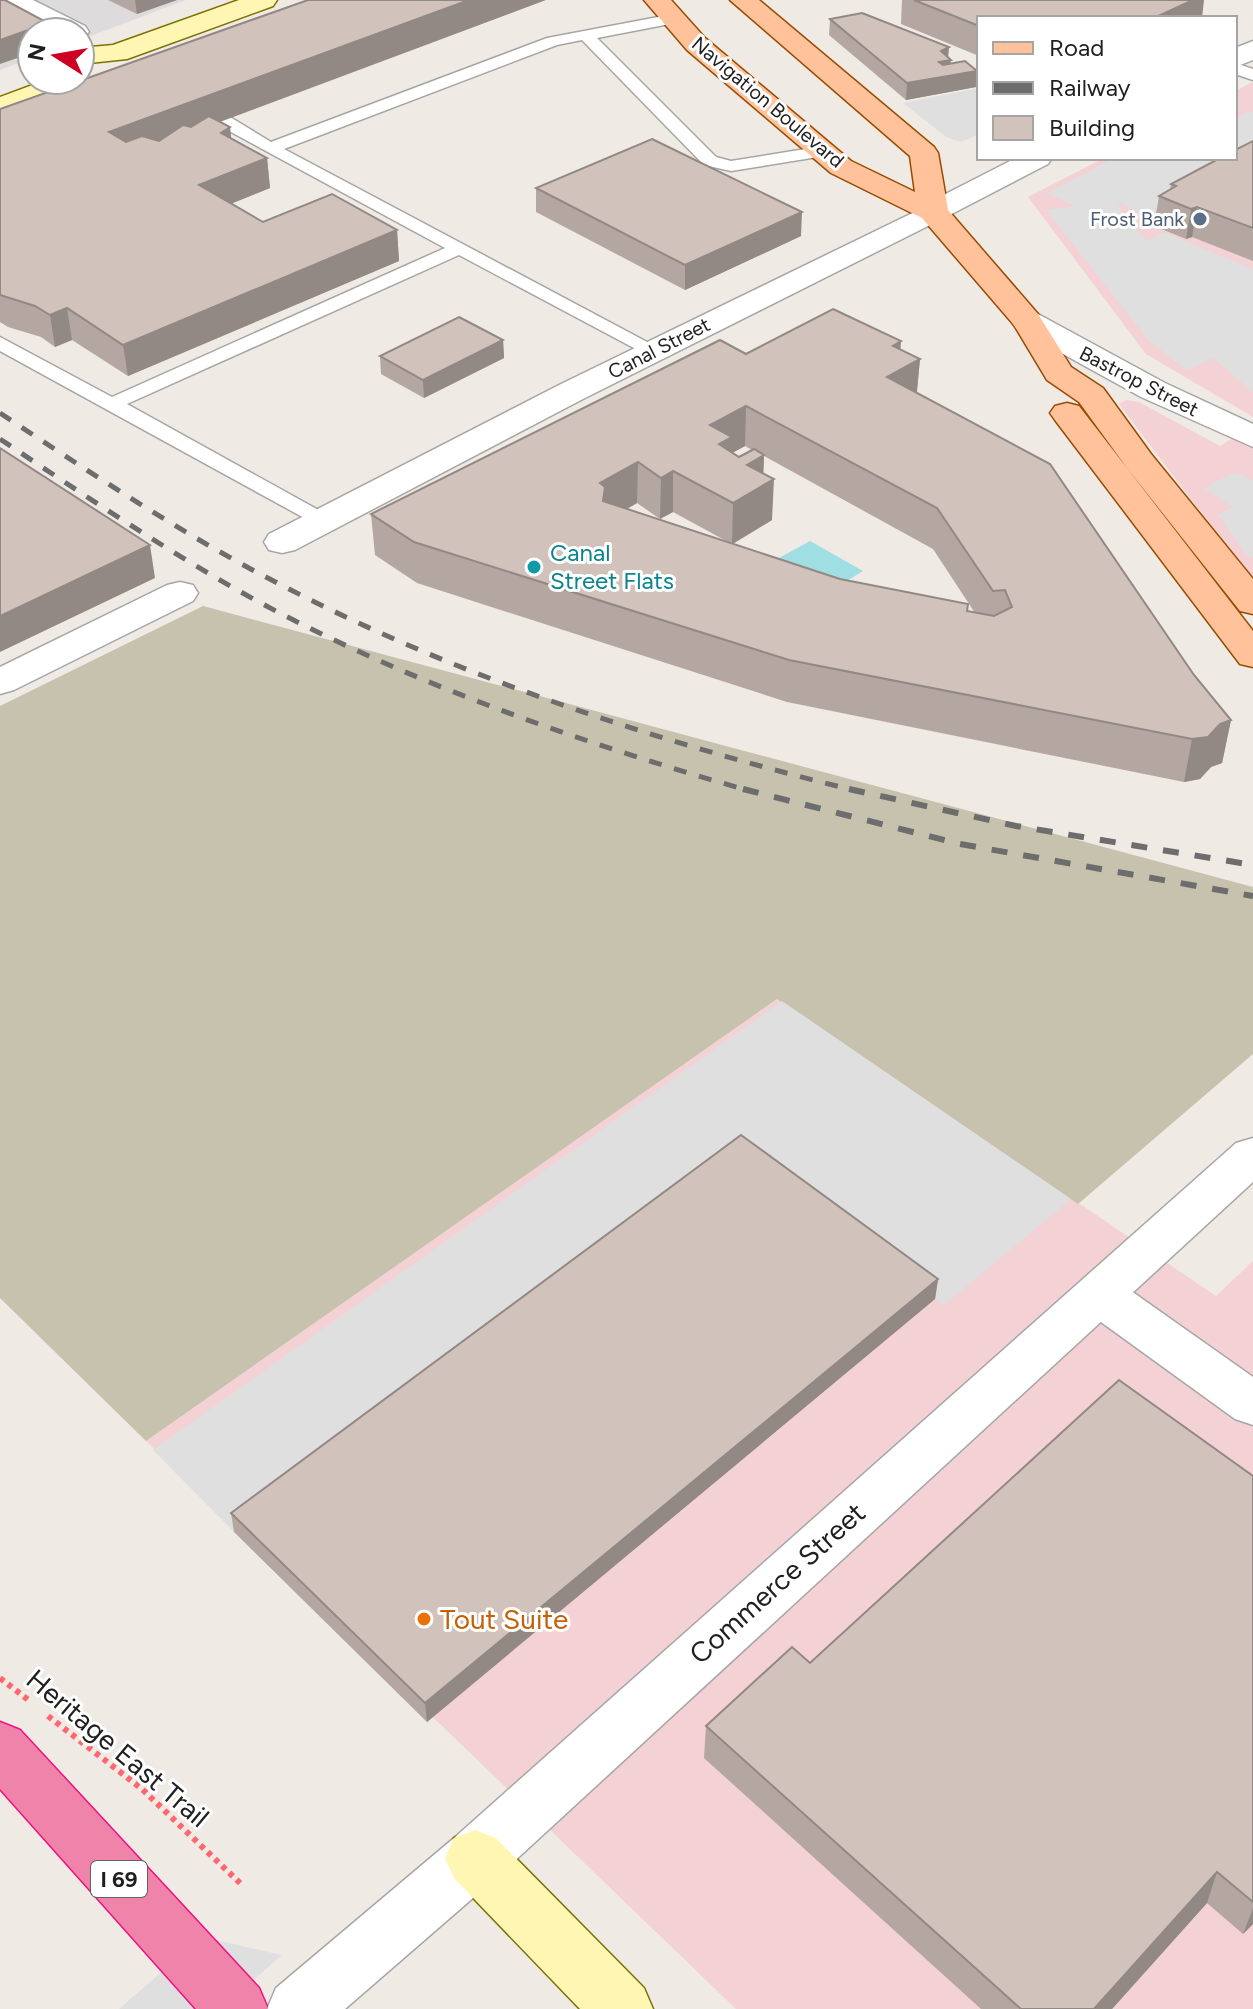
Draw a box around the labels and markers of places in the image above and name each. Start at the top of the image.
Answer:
place label: Frost Bank [1090,207,1184,231]
marker: Frost Bank [1191,210,1209,228]
place label: Canal Street Flats [550,538,674,595]
marker: Canal Street Flats [525,558,543,576]
place label: Tout Suite [440,1602,568,1636]
marker: Tout Suite [415,1610,433,1628]

